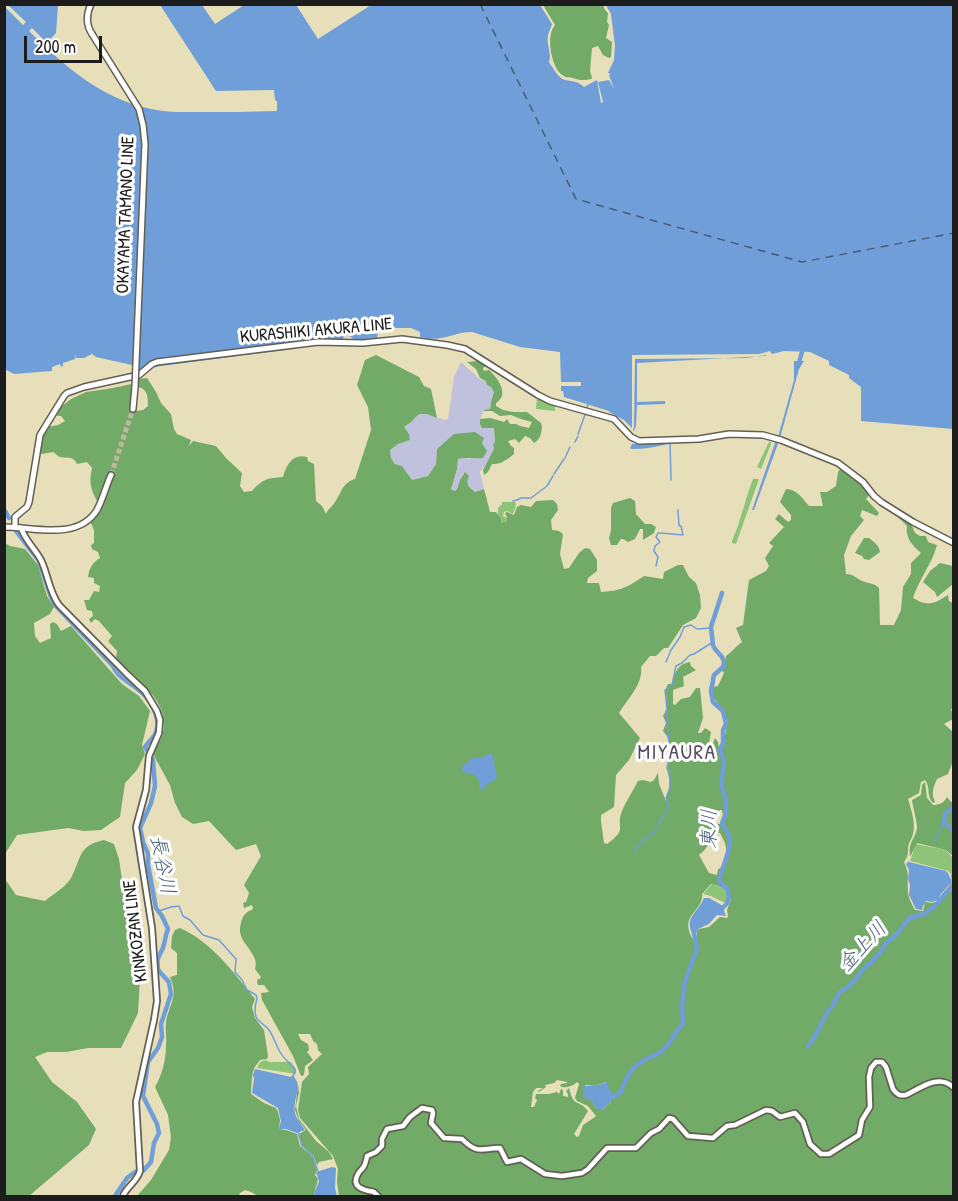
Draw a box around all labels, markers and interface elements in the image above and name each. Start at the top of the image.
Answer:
scale bar [27,24,105,62]
text: 200 m [35,34,76,59]
street label: OKAYAMA TAMANO LINE [112,136,140,294]
street label: KURASHIKI AKURA LINE [239,314,393,348]
district label: MIYAURA [638,740,716,766]
water label: 東川 [698,809,722,849]
water label: 長谷川 [144,833,180,897]
street label: KINKOZAN LINE [119,879,153,983]
water label: 金上川 [834,917,892,977]

